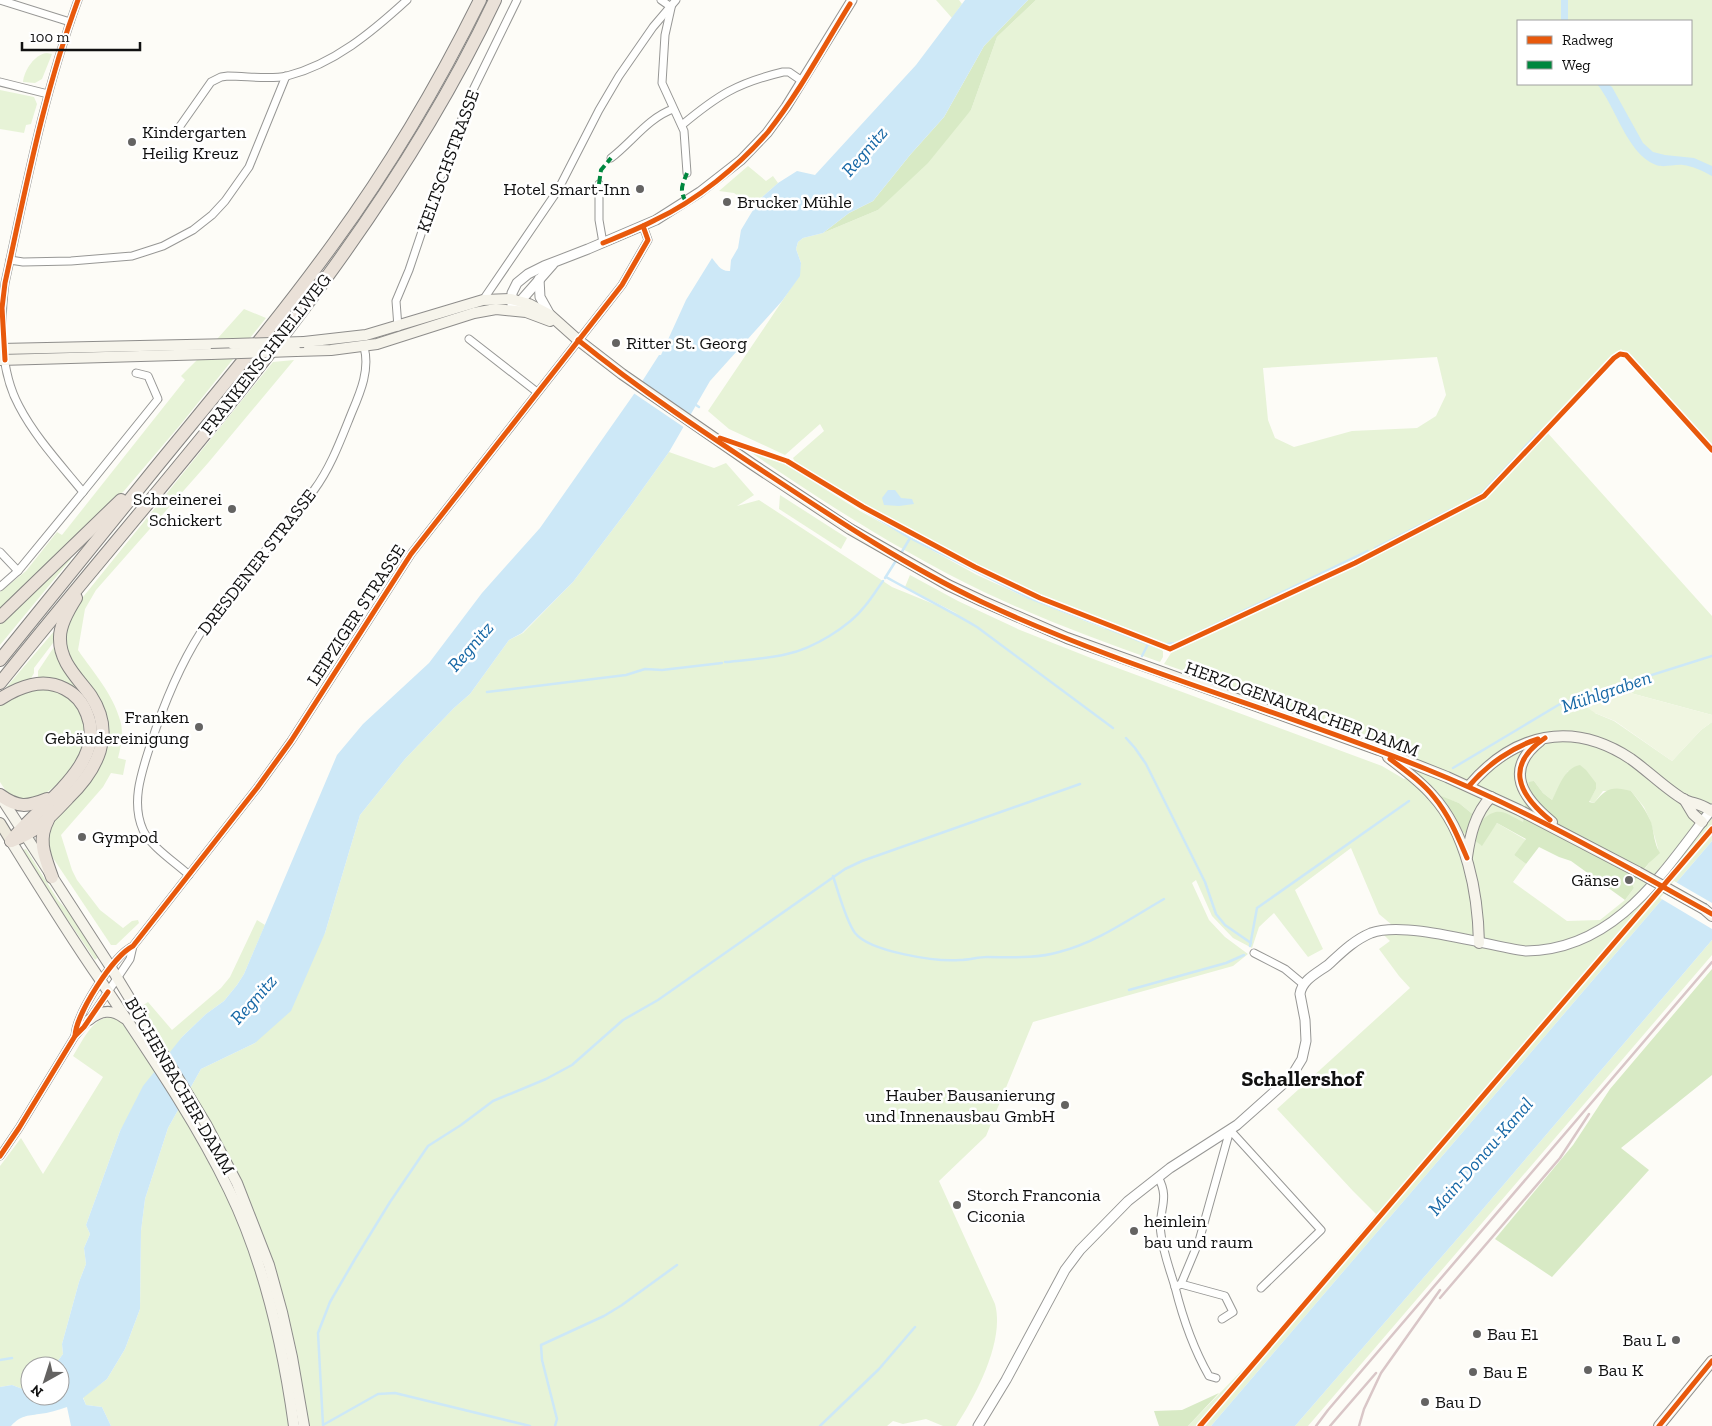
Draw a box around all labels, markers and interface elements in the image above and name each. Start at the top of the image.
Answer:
scale bar [22,20,140,52]
legend [1517,20,1692,85]
text: 100 m [30,28,69,46]
text: Radweg [1562,31,1613,49]
text: Weg [1562,56,1591,74]
street label: KELTSCHSTRASSE [412,87,484,235]
place label: Kindergarten Heilig Kreuz [142,121,247,164]
water label: Regnitz [836,122,892,181]
marker: Kindergarten Heilig Kreuz [126,136,138,148]
place label: Hotel Smart-Inn [503,178,631,200]
marker: Hotel Smart-Inn [634,183,646,195]
place label: Brucker Mühle [737,191,852,213]
marker: Brucker Mühle [721,196,733,208]
street label: FRANKENSCHNELLWEG [196,269,336,439]
place label: Ritter St. Georg [626,332,747,354]
marker: Ritter St. Georg [610,337,622,349]
street label: DRESDENER STRASSE [193,485,321,639]
place label: Schreinerei Schickert [133,488,222,531]
marker: Schreinerei Schickert [226,503,238,515]
street label: LEIPZIGER STRASSE [302,540,410,690]
water label: Regnitz [442,617,498,676]
street label: HERZOGENAURACHER DAMM [1182,656,1422,762]
water label: Mühlgraben [1558,665,1654,718]
place label: Franken Gebäudereinigung [45,706,190,749]
marker: Franken Gebäudereinigung [193,721,205,733]
place label: Gympod [92,826,158,848]
marker: Gympod [76,831,88,843]
place label: Gänse [1571,869,1619,891]
marker: Gänse [1623,874,1635,886]
water label: Regnitz [225,970,282,1029]
street label: BÜCHENBACHER DAMM [120,993,240,1179]
district label: Schallershof [1241,1065,1365,1092]
place label: Hauber Bausanierung und Innenausbau GmbH [865,1084,1055,1127]
water label: Main-Donau-Kanal [1423,1093,1538,1220]
marker: Hauber Bausanierung und Innenausbau GmbH [1059,1099,1071,1111]
place label: Storch Franconia Ciconia [967,1184,1101,1227]
marker: Storch Franconia Ciconia [951,1199,963,1211]
place label: heinlein bau und raum [1143,1210,1253,1253]
marker: heinlein bau und raum [1128,1225,1140,1237]
place label: Bau E1 [1487,1323,1538,1345]
marker: Bau E1 [1471,1328,1483,1340]
place label: Bau L [1622,1329,1666,1351]
marker: Bau L [1670,1334,1682,1346]
north arrow [20,1356,70,1406]
place label: Bau K [1598,1359,1644,1381]
place label: Bau E [1483,1361,1527,1383]
marker: Bau K [1582,1364,1594,1376]
marker: Bau E [1467,1366,1479,1378]
text: N [27,1381,47,1401]
place label: Bau D [1435,1391,1481,1413]
marker: Bau D [1419,1396,1431,1408]

